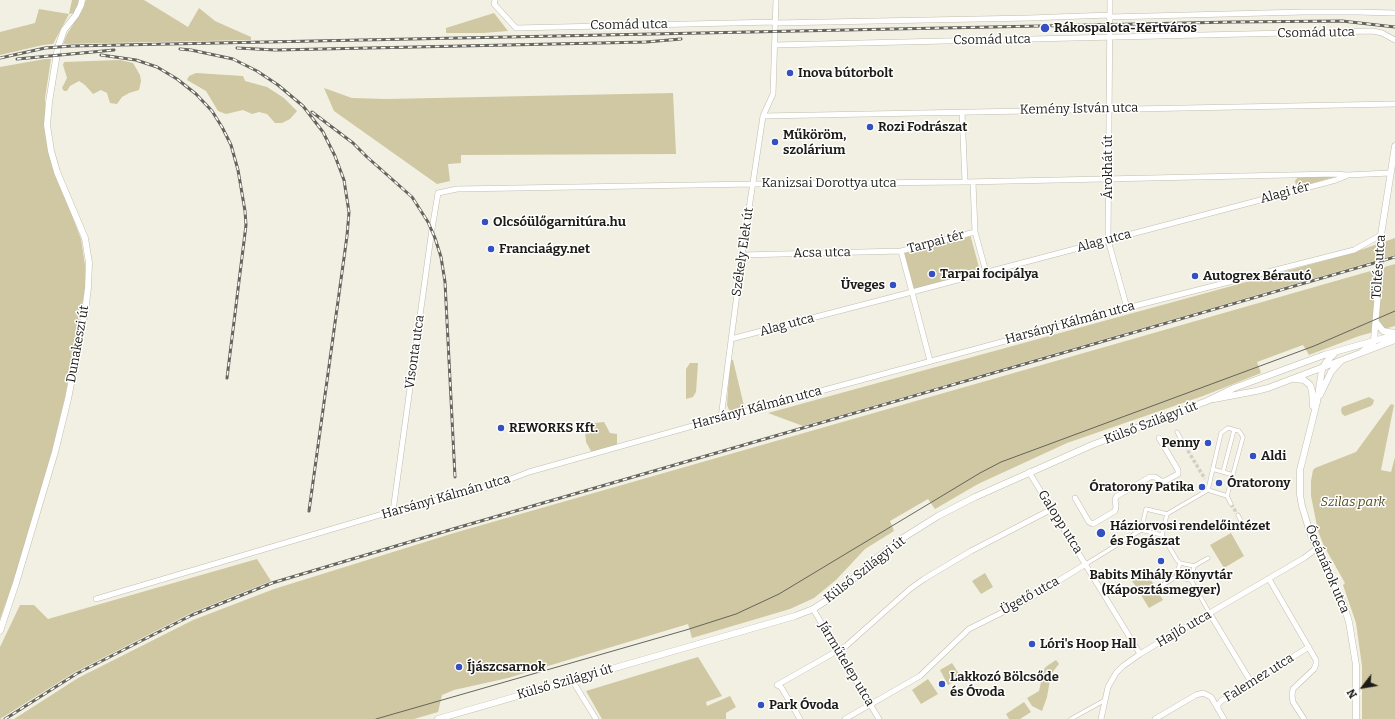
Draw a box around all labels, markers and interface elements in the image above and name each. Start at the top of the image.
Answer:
street label: Csomád utca [590,17,668,33]
place label: Rákospalota-Kertváros [1054,20,1197,36]
marker: Rákospalota-Kertváros [1039,22,1051,34]
street label: Csomád utca [1277,25,1355,41]
street label: Csomád utca [953,32,1031,48]
place label: Inova bútorbolt [798,65,893,81]
marker: Inova bútorbolt [785,68,795,78]
street label: Kemény István utca [1020,100,1138,118]
place label: Rozi Fodrászat [878,119,968,135]
marker: Rozi Fodrászat [865,122,875,132]
place label: Műköröm, szolárium [783,127,847,158]
street label: Árokhát út [1100,135,1116,199]
marker: Műköröm, szolárium [770,137,780,147]
street label: Kanizsai Dorottya utca [761,175,897,191]
street label: Alagi tér [1258,179,1312,207]
street label: Székely Elek út [729,206,757,298]
place label: Olcsóülőgarnitúra.hu [493,214,626,230]
marker: Olcsóülőgarnitúra.hu [480,217,490,227]
street label: Alag utca [1075,226,1133,256]
street label: Tarpai tér [906,227,966,257]
street label: Töltés utca [1369,234,1389,300]
place label: Franciaágy.net [499,241,590,257]
marker: Franciaágy.net [486,244,496,254]
street label: Acsa utca [793,245,851,261]
place label: Tarpai focipálya [940,266,1039,282]
place label: Autogrex Bérautó [1203,268,1312,284]
marker: Tarpai focipálya [927,269,937,279]
marker: Autogrex Bérautó [1190,271,1200,281]
place label: Üveges [841,277,885,293]
marker: Üveges [888,280,898,290]
street label: Harsányi Kálmán utca [1004,298,1136,348]
street label: Dunakeszi út [64,304,92,384]
street label: Alag utca [758,310,816,340]
street label: Visonta utca [402,314,428,390]
street label: Harsányi Kálmán utca [691,383,823,433]
street label: Külső Szilágyi út [1102,398,1200,448]
place label: REWORKS Kft. [509,420,598,436]
marker: REWORKS Kft. [496,423,506,433]
place label: Penny [1161,435,1200,451]
marker: Penny [1203,438,1213,448]
place label: Aldi [1261,448,1286,464]
marker: Aldi [1248,451,1258,461]
street label: Harsányi Kálmán utca [380,471,512,523]
place label: Óratorony [1227,475,1290,491]
marker: Óratorony [1214,478,1224,488]
place label: Óratorony Patika [1089,479,1194,495]
marker: Óratorony Patika [1197,482,1207,492]
street label: Galopp utca [1034,487,1086,557]
park label: Szilas park [1321,494,1385,510]
place label: Háziorvosi rendelőintézet és Fogászat [1110,518,1270,549]
street label: Óceánárok utca [1301,522,1353,616]
marker: Háziorvosi rendelőintézet és Fogászat [1095,527,1107,539]
street label: Külső Szilágyi út [821,533,909,607]
marker: Babits Mihály Könyvtár (Káposztásmegyer) [1156,556,1166,566]
place label: Babits Mihály Könyvtár (Káposztásmegyer) [1089,567,1233,598]
street label: Ügető utca [998,574,1062,618]
street label: Hajló utca [1154,607,1214,651]
street label: Járműtelep utca [815,619,877,709]
place label: Lóri's Hoop Hall [1040,636,1137,652]
marker: Lóri's Hoop Hall [1027,639,1037,649]
street label: Falemez utca [1221,650,1297,706]
place label: Íjászcsarnok [467,659,546,675]
street label: Külső Szilágyi út [515,661,615,703]
marker: Íjászcsarnok [454,662,464,672]
north arrow [1343,667,1383,707]
place label: Lakkozó Bölcsőde és Óvoda [950,669,1059,700]
marker: Lakkozó Bölcsőde és Óvoda [937,679,947,689]
text: N [1345,686,1360,700]
place label: Park Óvoda [769,697,839,713]
marker: Park Óvoda [756,700,766,710]

